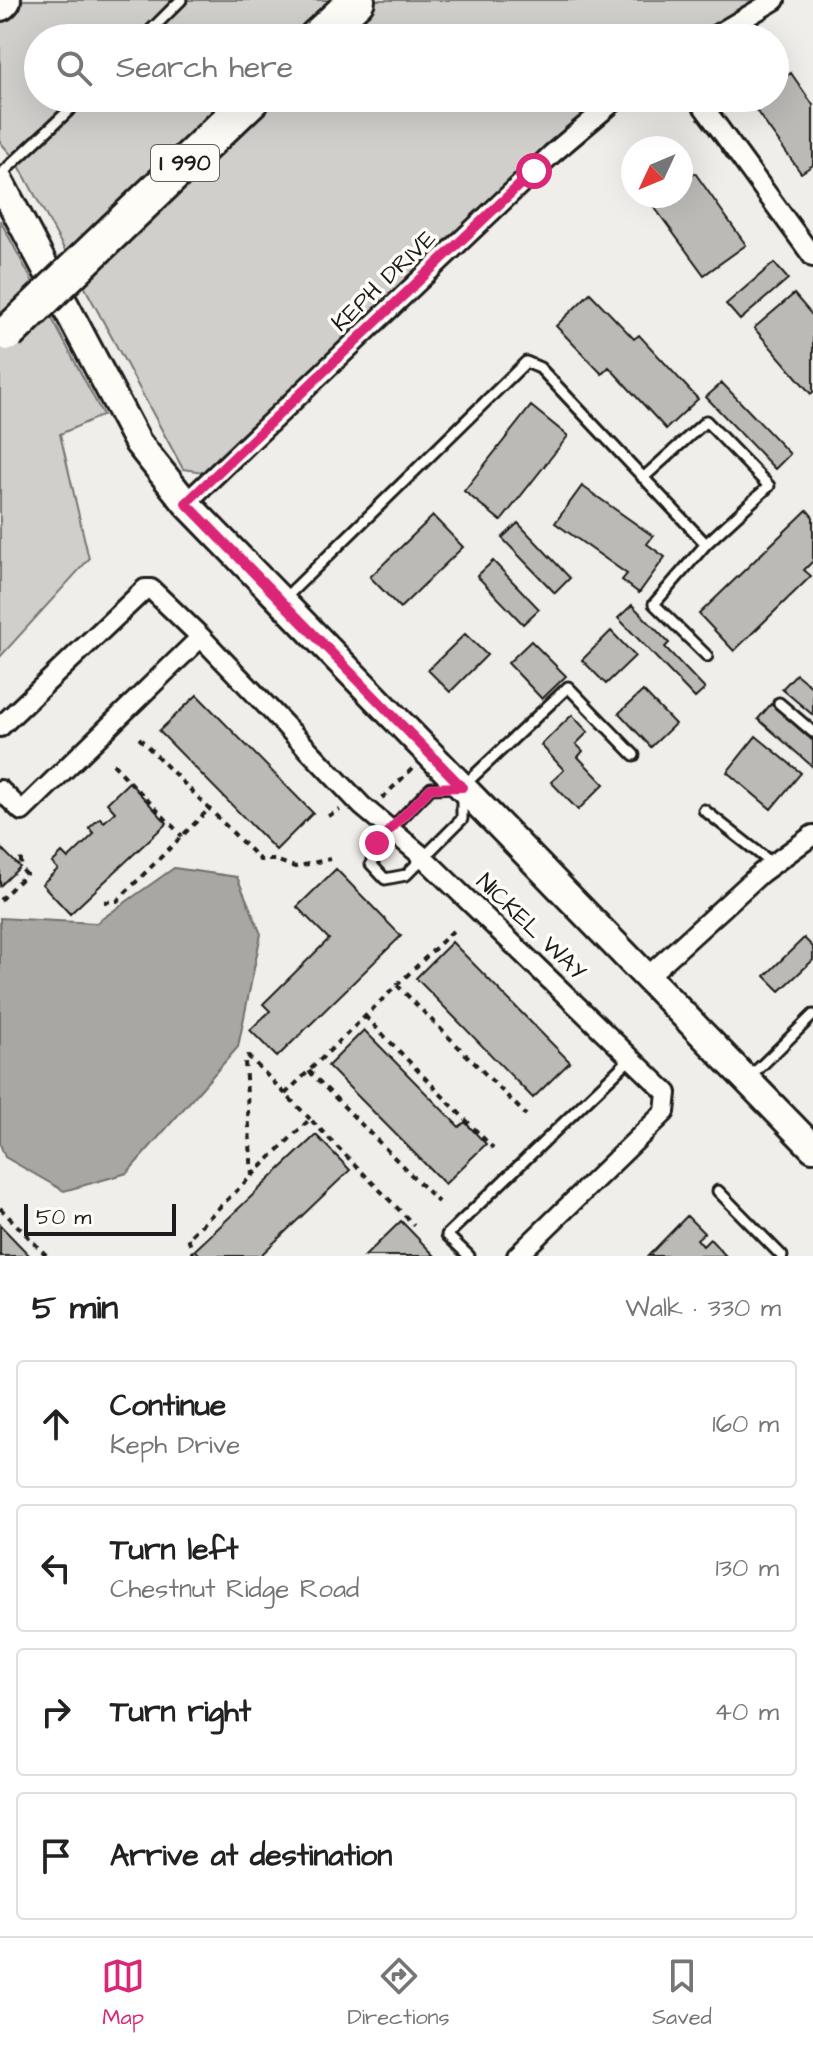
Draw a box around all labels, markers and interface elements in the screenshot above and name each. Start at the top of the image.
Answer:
search box [24,24,789,112]
icon: search [52,46,96,90]
text: Search here [116,47,293,89]
north arrow [621,136,693,208]
road number: I 990 [151,145,219,181]
route start [516,153,552,189]
street label: KEPH DRIVE [324,222,444,340]
route end [359,825,395,861]
street label: NICKEL WAY [468,866,594,988]
scale bar [24,1200,176,1236]
text: 50 m [36,1202,91,1233]
text: 5 min [32,1284,118,1332]
text: Walk · 330 m [625,1290,781,1326]
text: Continue [110,1385,226,1427]
icon: ahead [34,1402,78,1446]
text: 160 m [712,1406,779,1442]
text: Keph Drive [110,1427,240,1463]
text: Turn left [110,1529,238,1571]
icon: left [34,1546,78,1590]
text: 130 m [715,1550,779,1586]
text: Chestnut Ridge Road [110,1571,359,1607]
icon: right [34,1690,78,1734]
text: Turn right [110,1691,251,1733]
text: 40 m [714,1694,779,1730]
icon: arrive [34,1834,78,1878]
text: Arrive at destination [110,1835,392,1877]
tab: Map [101,1954,145,2033]
tab: Directions [347,1954,450,2033]
tab: Saved [652,1954,712,2033]

